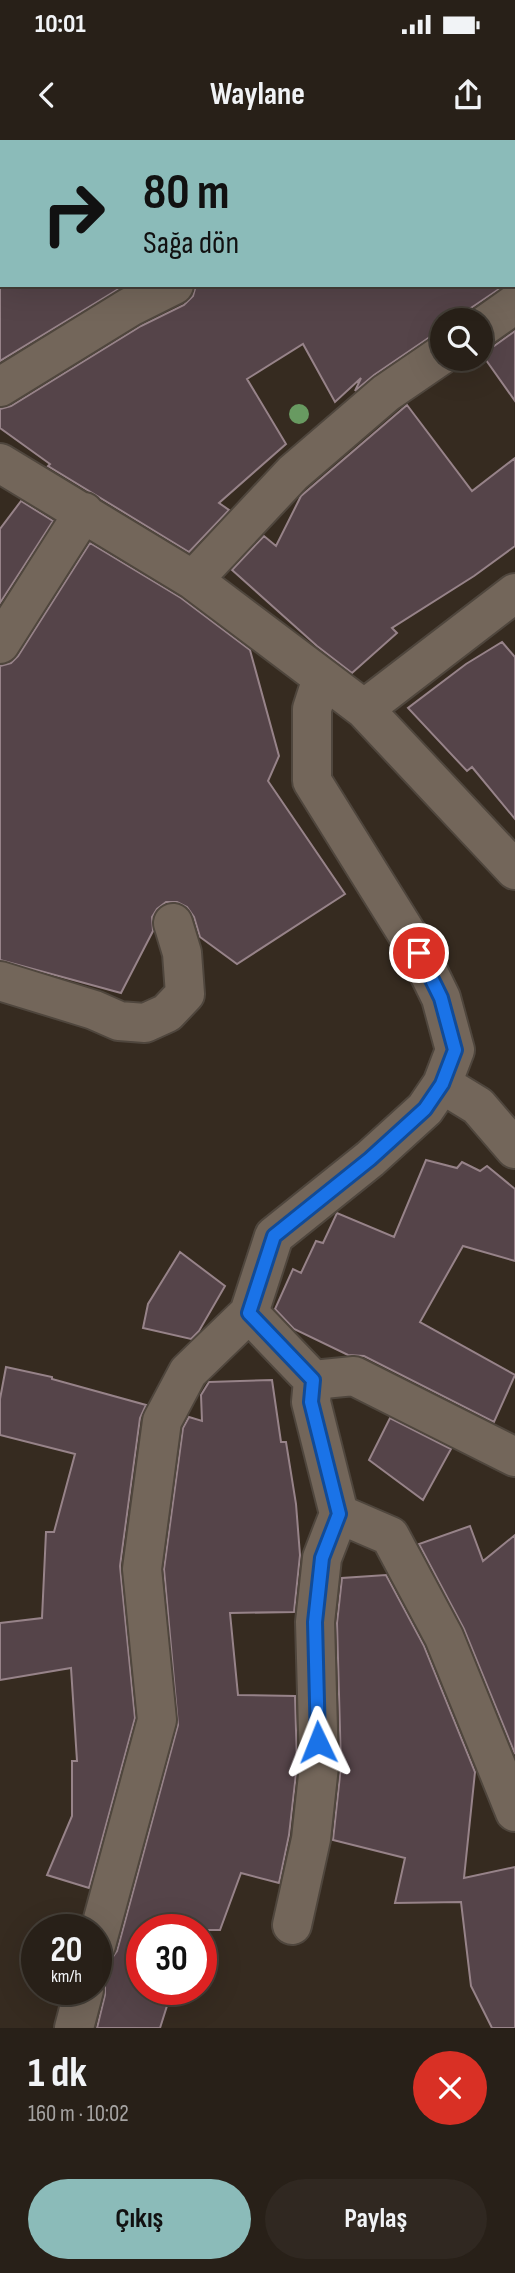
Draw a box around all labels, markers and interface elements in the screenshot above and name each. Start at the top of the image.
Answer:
text: 10:01 [35,9,86,40]
text: Waylane [210,75,305,114]
icon: back [28,76,66,114]
icon: share [449,76,487,114]
text: 80 m [143,164,230,223]
icon: right [28,168,119,259]
text: Sağa dön [143,224,239,263]
map controls [430,308,493,371]
button: search [430,308,493,371]
pin [389,923,449,983]
icon: arrive [400,934,438,972]
position arrow [281,1705,355,1779]
speed limit sign: 30 [126,1914,217,2005]
text: 20 [51,1929,83,1972]
text: km/h [51,1966,82,1987]
text: 1 dk [28,2048,87,2099]
button: close [413,2051,487,2125]
text: 160 m · 10:02 [28,2100,129,2128]
button: Çıkış [28,2179,251,2259]
button: Paylaş [265,2179,487,2259]

